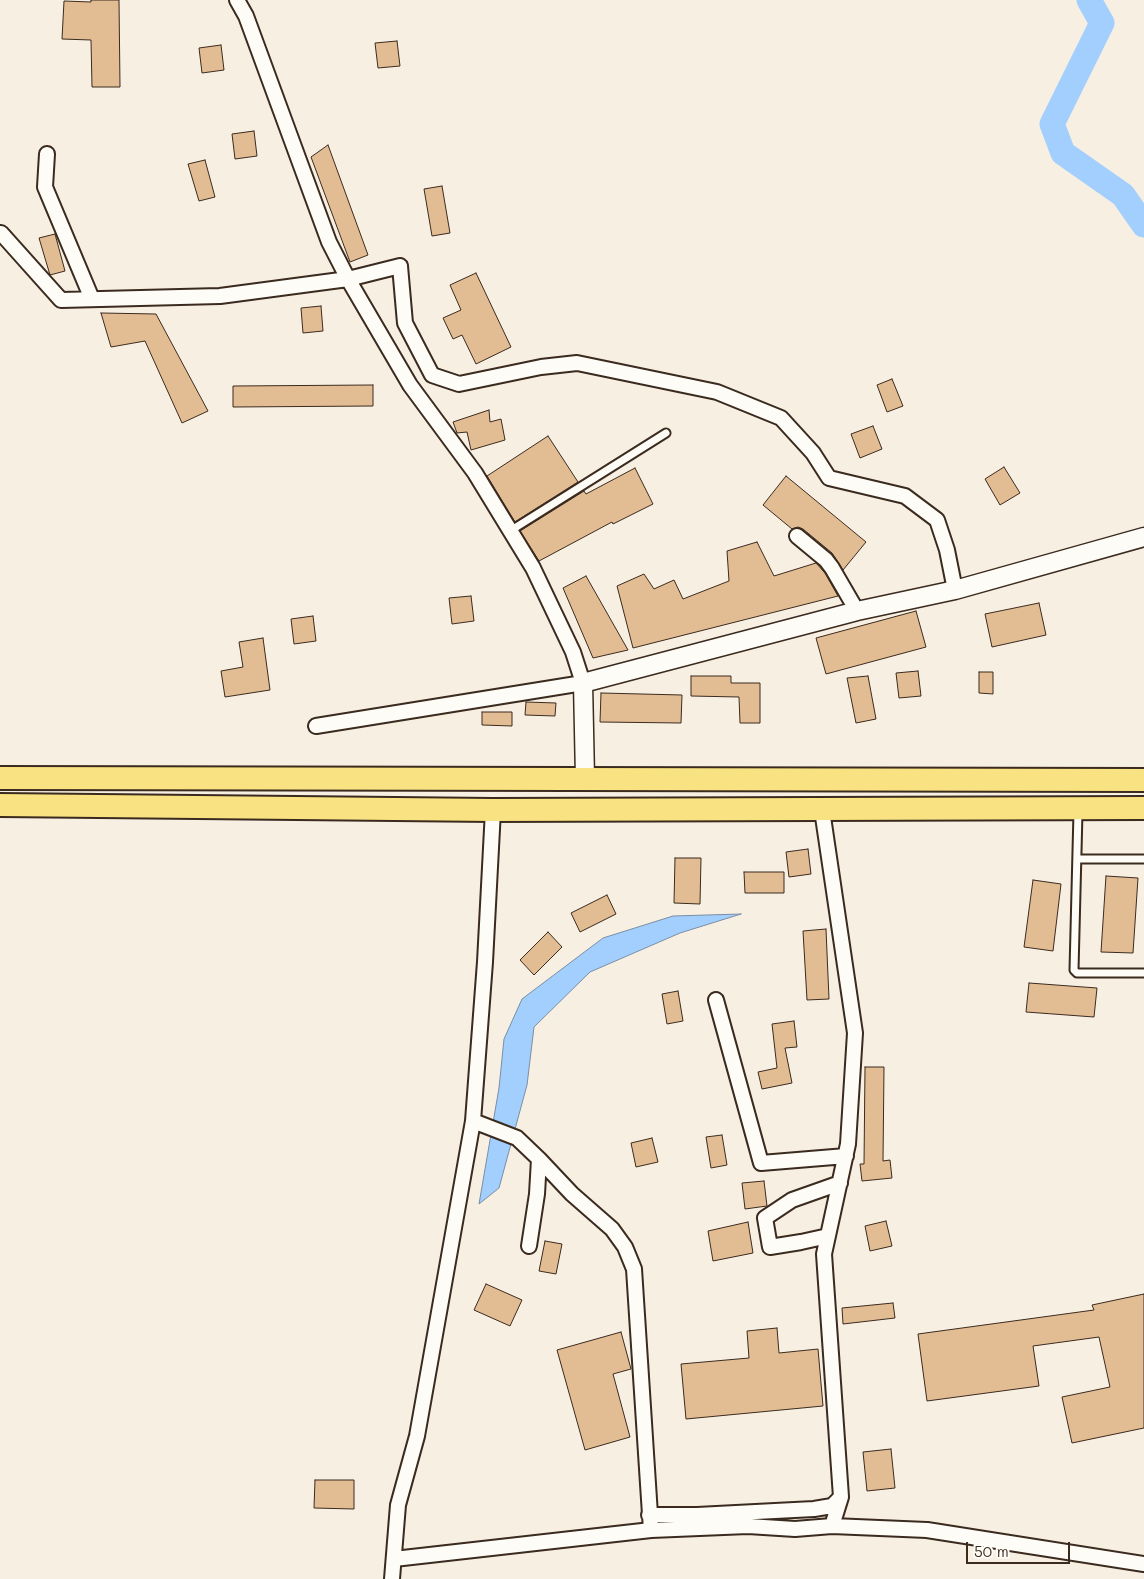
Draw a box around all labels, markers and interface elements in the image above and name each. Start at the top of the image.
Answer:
scale bar [969,1532,1073,1564]
text: 50 m [974,1541,1009,1561]

